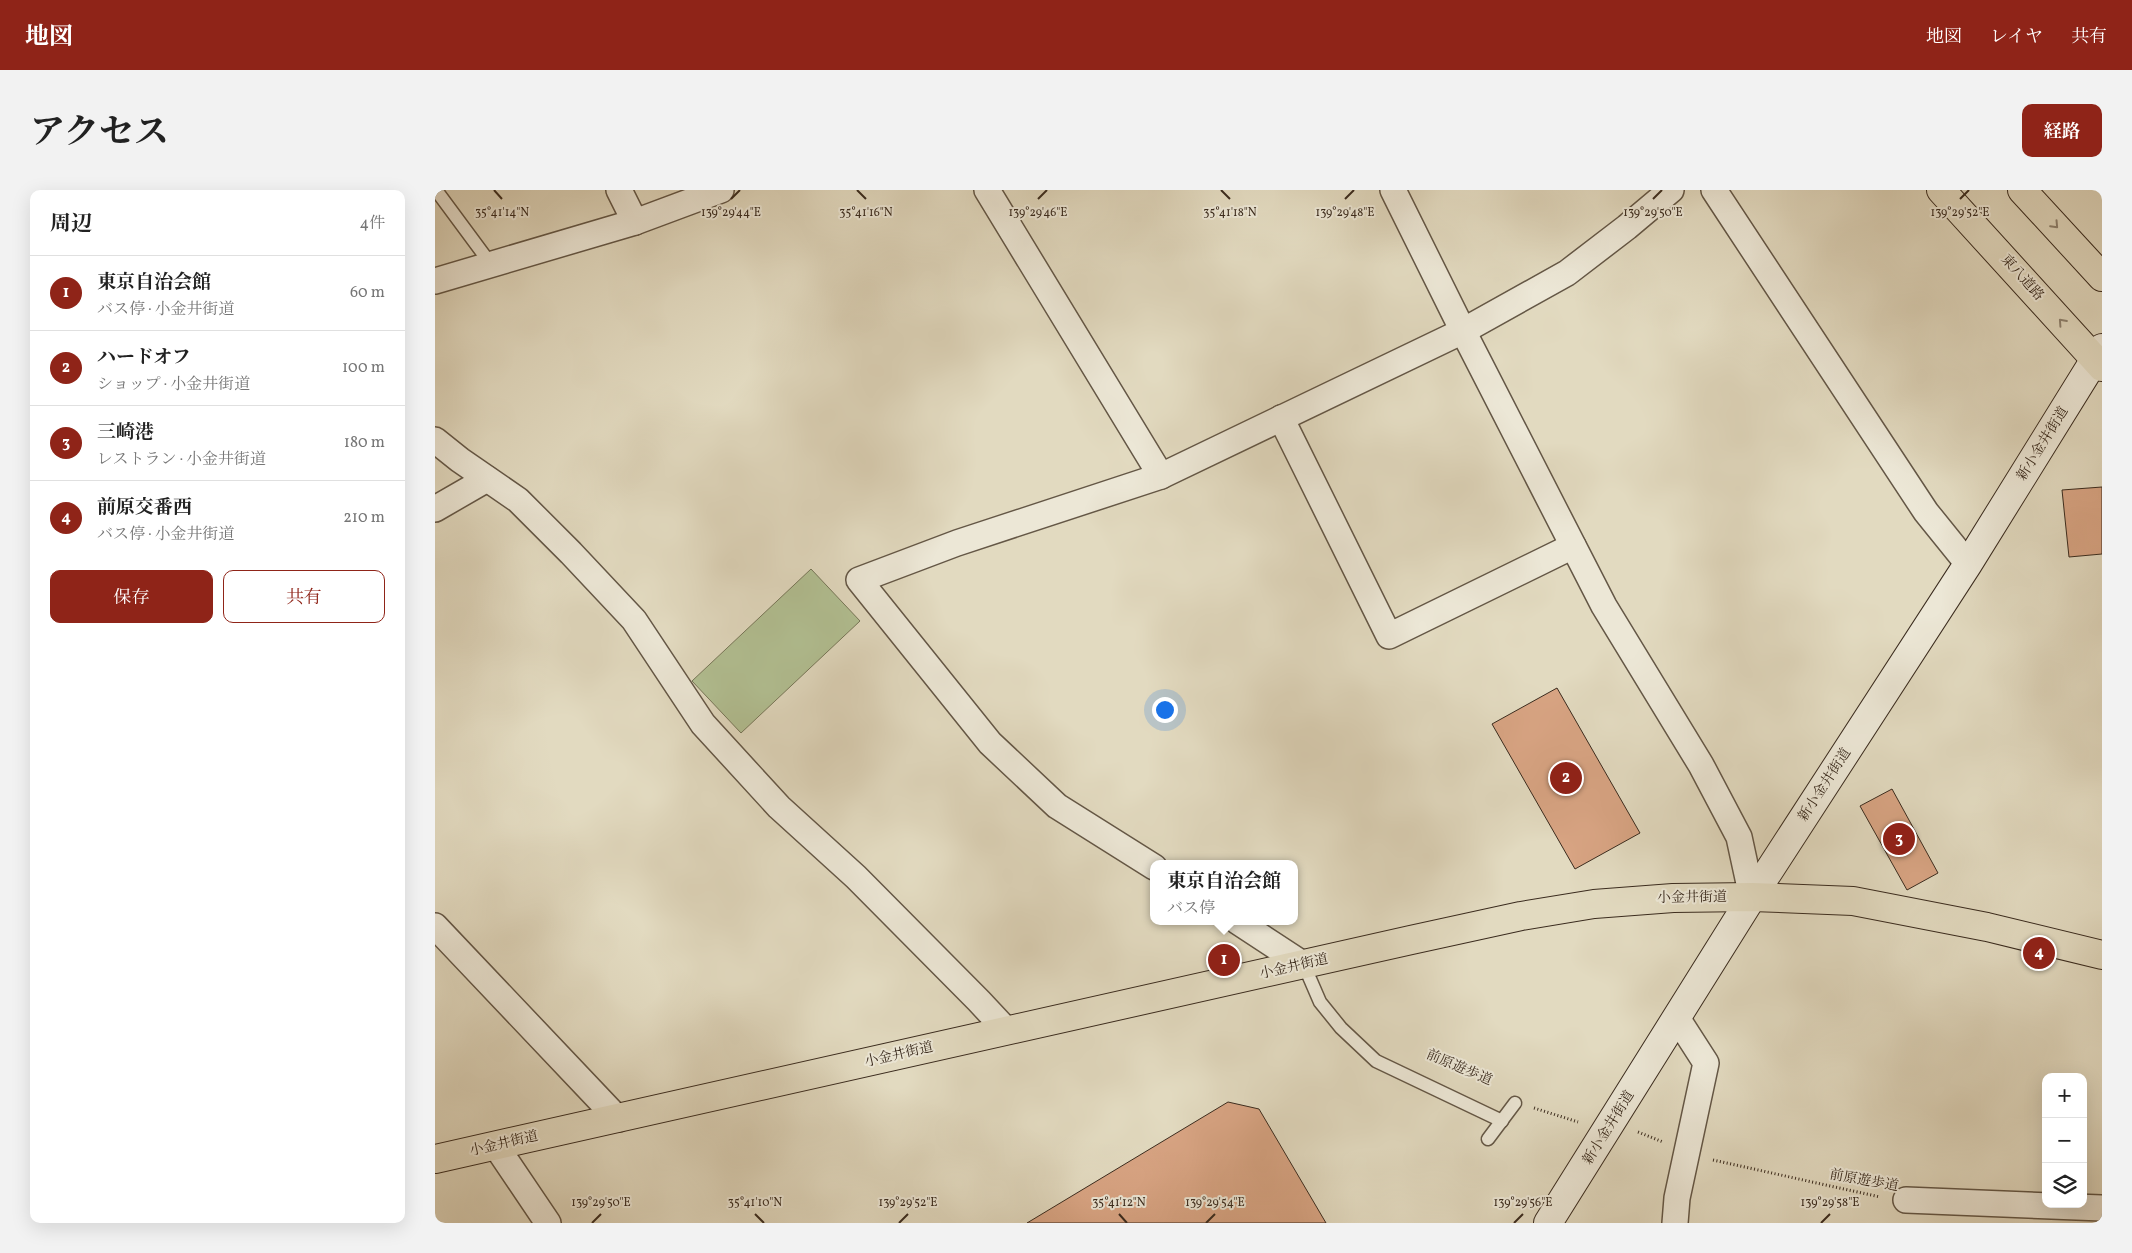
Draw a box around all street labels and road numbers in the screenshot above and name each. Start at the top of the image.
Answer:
street label: 東八道路 [1996,251,2048,305]
street label: 新小金井街道 [2013,403,2073,485]
street label: 新小金井街道 [1794,745,1856,825]
street label: 小金井街道 [1657,888,1727,908]
street label: 小金井街道 [1258,950,1330,984]
street label: 小金井街道 [863,1038,935,1072]
street label: 前原遊歩道 [1423,1046,1495,1090]
street label: 新小金井街道 [1579,1087,1639,1169]
street label: 小金井街道 [468,1127,540,1161]
street label: 前原遊歩道 [1828,1166,1900,1196]

